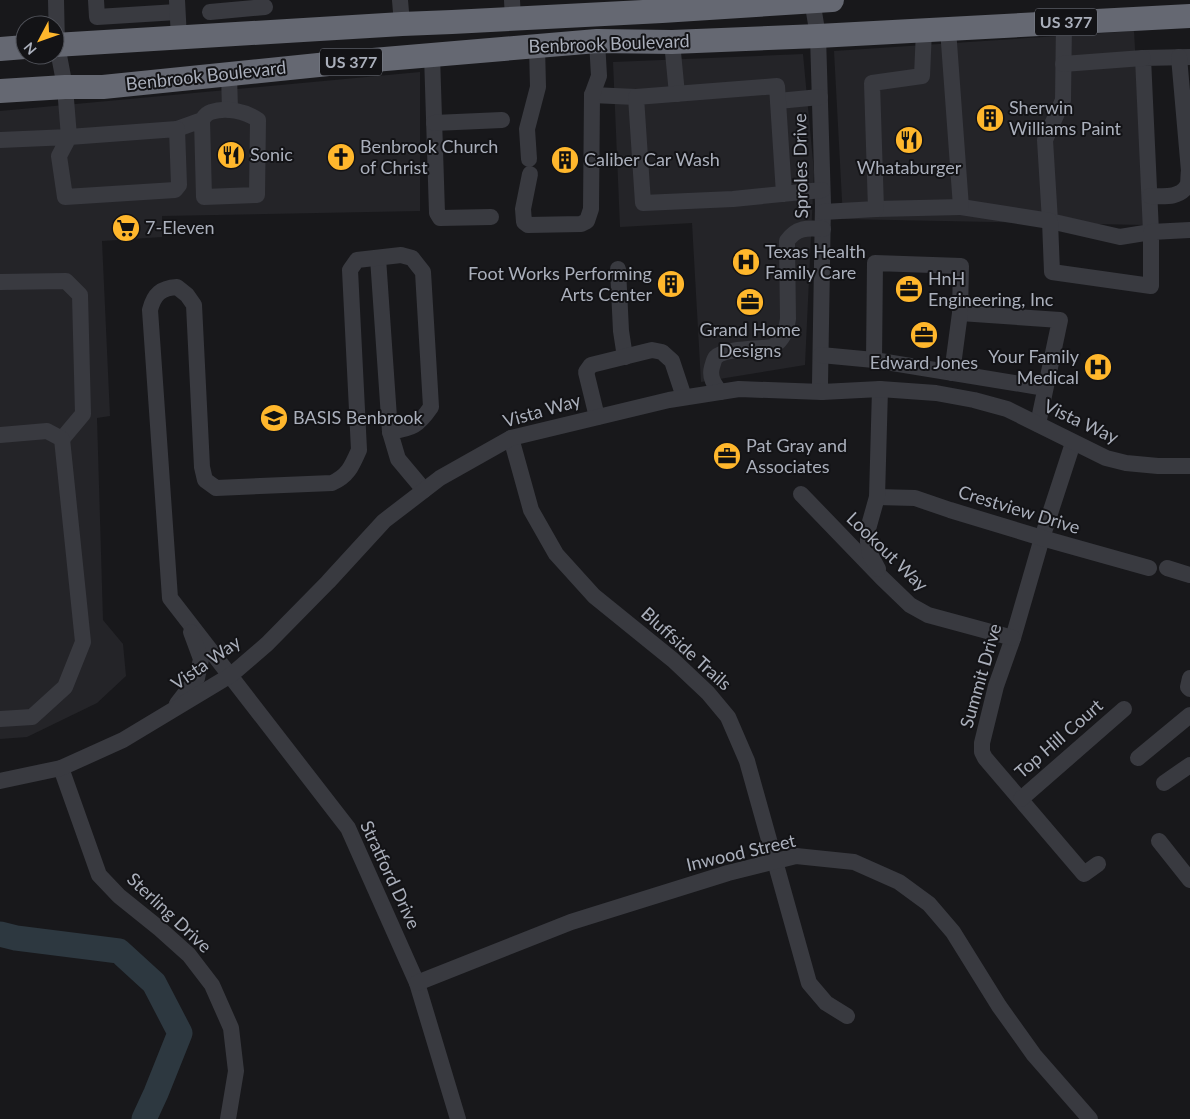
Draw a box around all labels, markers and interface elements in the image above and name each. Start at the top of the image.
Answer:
road number: US 377 [1035,8,1097,36]
north arrow [15,15,65,65]
street label: Benbrook Boulevard [528,29,690,57]
text: N [20,39,40,59]
road number: US 377 [320,48,382,76]
street label: Benbrook Boulevard [125,56,287,94]
place label: Sherwin Williams Paint [1009,96,1122,139]
building icon: Sherwin Williams Paint [975,103,1005,133]
street label: Sproles Drive [788,113,812,219]
restaurant icon: Whataburger [894,125,924,155]
place label: Benbrook Church of Christ [360,135,498,178]
restaurant icon: Sonic [216,140,246,170]
church icon: Benbrook Church of Christ [326,142,356,172]
place label: Sonic [250,143,293,165]
building icon: Caliber Car Wash [550,145,580,175]
place label: Caliber Car Wash [584,148,720,170]
place label: Whataburger [857,156,962,178]
supermarket icon: 7-Eleven [111,213,141,243]
place label: 7-Eleven [145,216,215,238]
place label: Texas Health Family Care [765,240,866,283]
hospital icon: Texas Health Family Care [731,247,761,277]
place label: Foot Works Performing Arts Center [468,262,652,305]
place label: HnH Engineering, Inc [928,267,1054,310]
building icon: Foot Works Performing Arts Center [656,269,686,299]
office icon: HnH Engineering, Inc [894,274,924,304]
office icon: Grand Home Designs [735,287,765,317]
place label: Grand Home Designs [699,318,801,361]
office icon: Edward Jones [909,320,939,350]
place label: Your Family Medical [988,345,1080,388]
place label: Edward Jones [870,351,978,373]
hospital icon: Your Family Medical [1083,352,1113,382]
street label: Vista Way [500,388,584,432]
street label: Vista Way [1041,394,1123,448]
school or university icon: BASIS Benbrook [259,403,289,433]
place label: BASIS Benbrook [293,406,424,428]
place label: Pat Gray and Associates [746,434,847,477]
office icon: Pat Gray and Associates [712,441,742,471]
street label: Crestview Drive [956,480,1083,538]
street label: Lookout Way [843,507,933,596]
street label: Bluffside Trails [637,602,736,695]
street label: Summit Drive [955,621,1005,730]
street label: Vista Way [166,630,245,694]
street label: Top Hill Court [1010,694,1107,782]
street label: Stratford Drive [356,817,426,932]
street label: Inwood Street [684,829,798,875]
street label: Sterling Drive [123,868,216,957]

